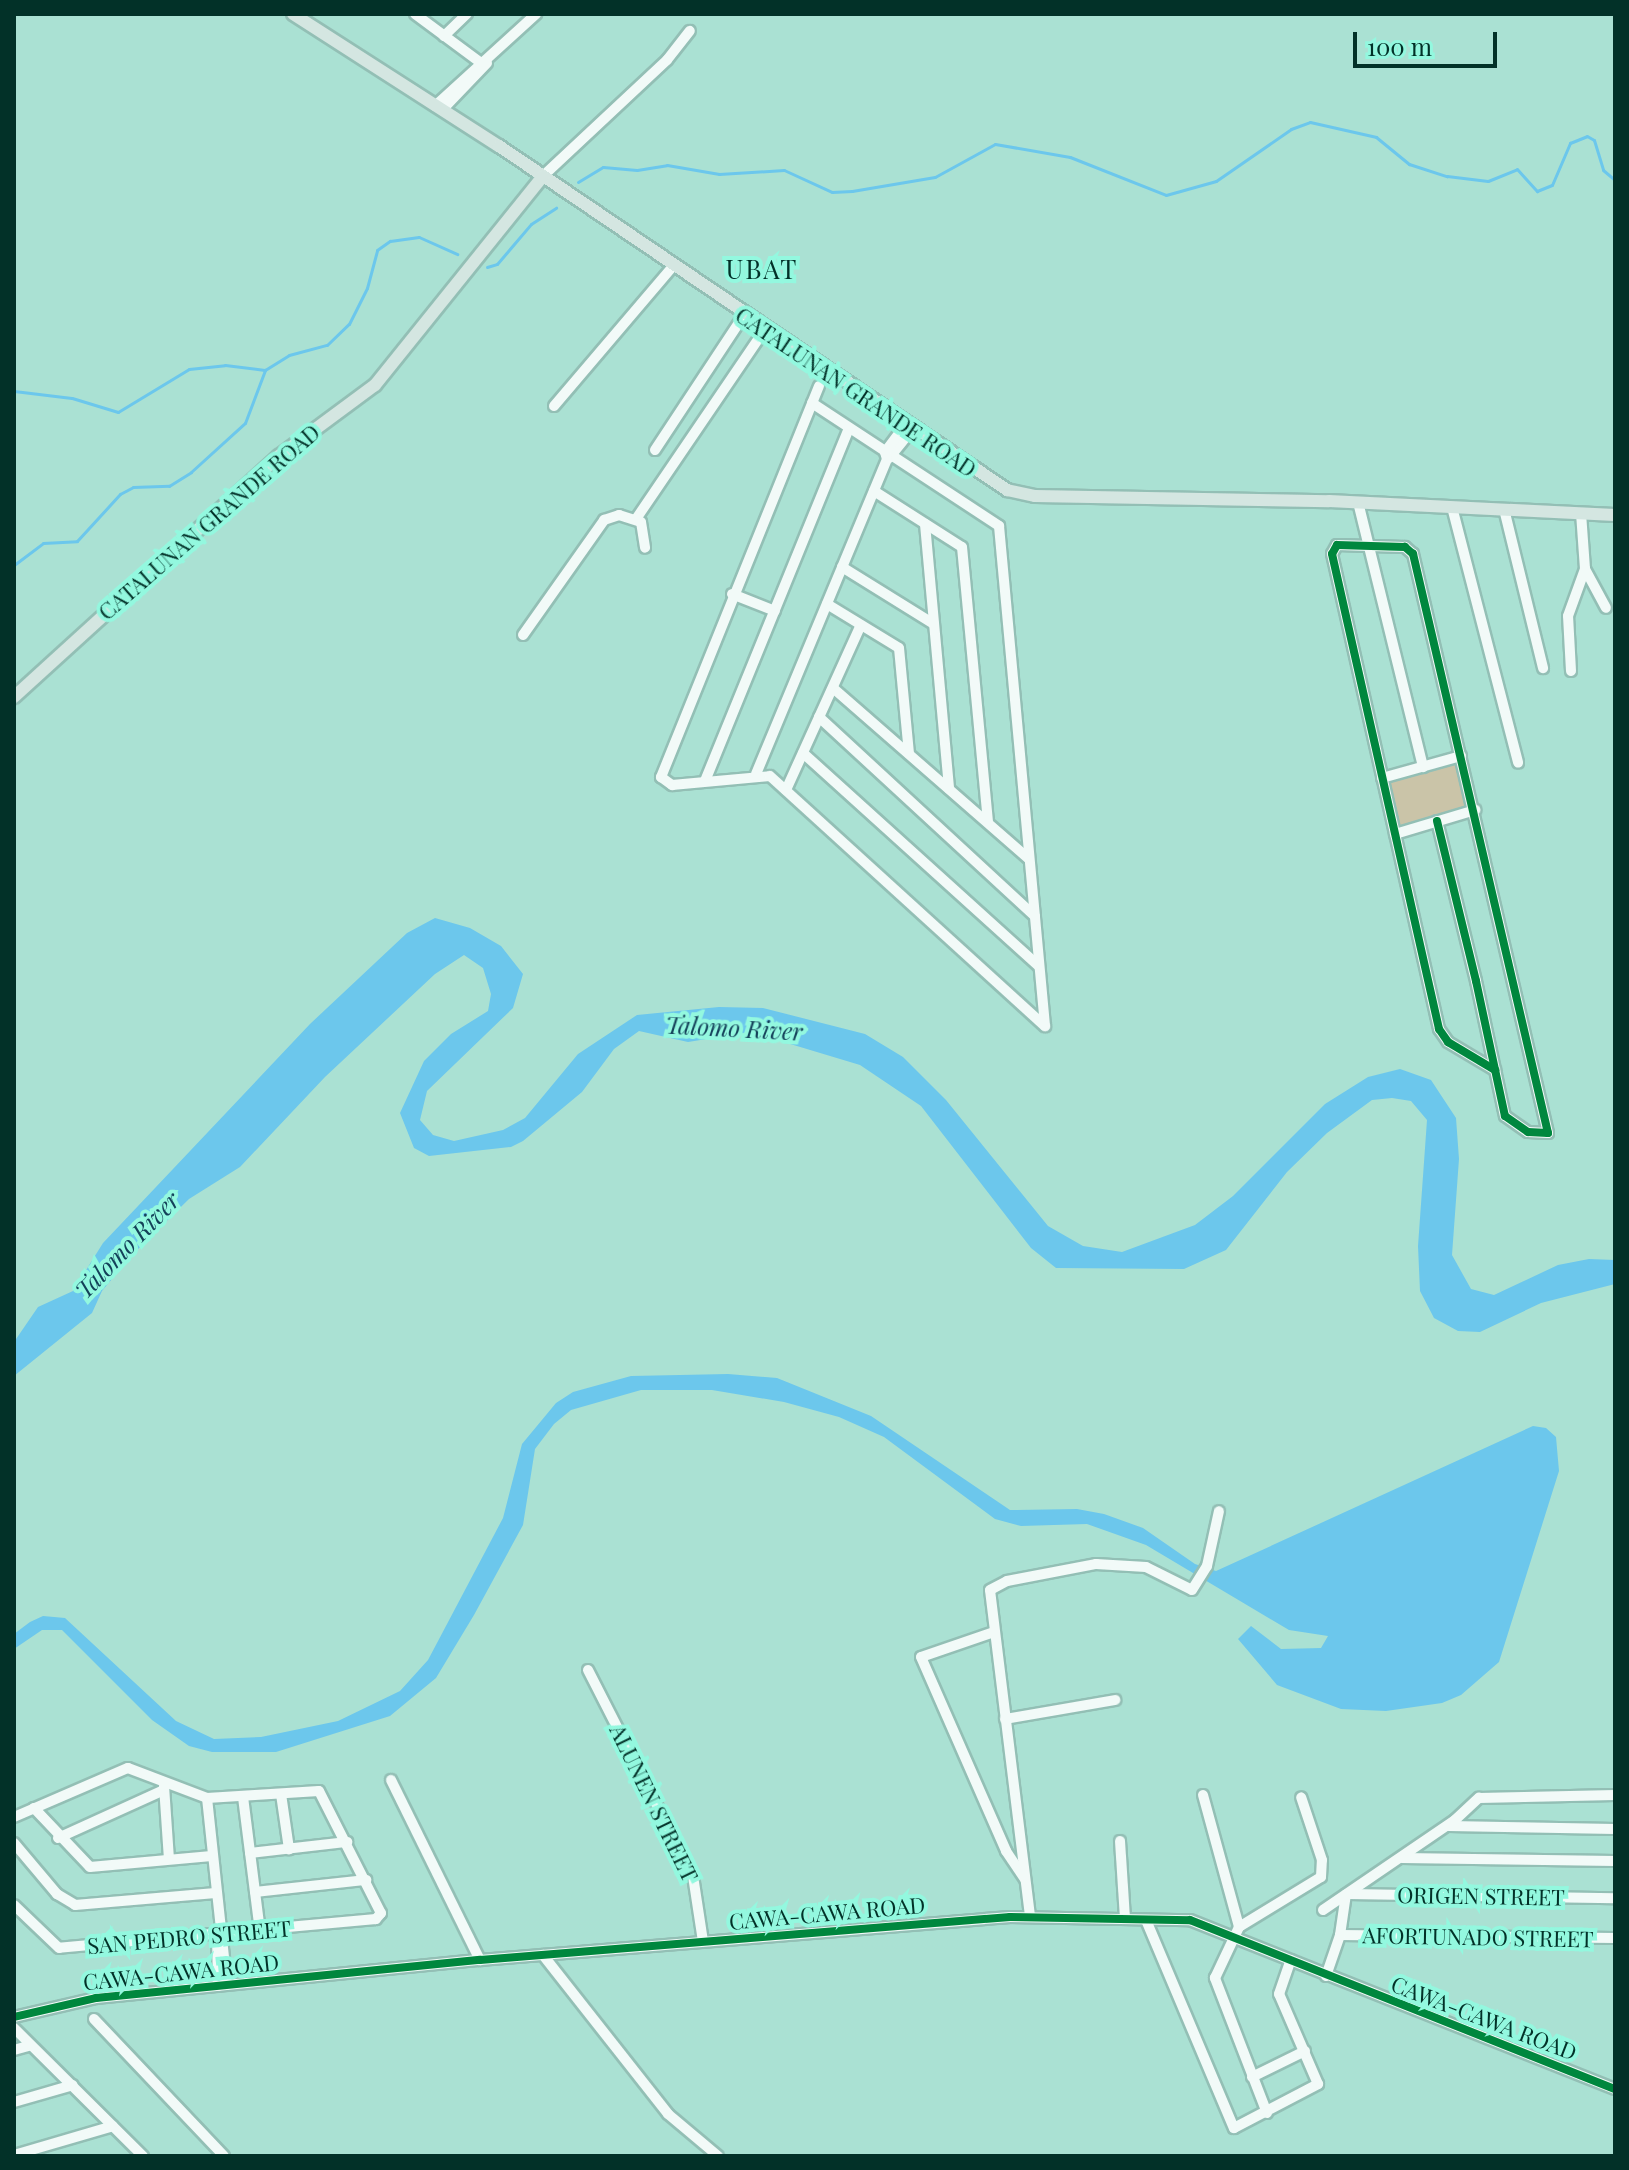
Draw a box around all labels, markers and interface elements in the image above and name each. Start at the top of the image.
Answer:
scale bar [1357,16,1501,66]
text: 100 m [1367,30,1432,62]
district label: UBAT [726,253,798,285]
street label: CATALUNAN GRANDE ROAD [731,302,981,482]
street label: CATALUNAN GRANDE ROAD [93,419,325,625]
water label: Talomo River [665,1010,803,1046]
water label: Talomo River [69,1186,185,1304]
street label: ALUNEN STREET [605,1720,703,1886]
street label: ORIGEN STREET [1397,1881,1565,1911]
street label: CAWA-CAWA ROAD [728,1891,926,1935]
street label: SAN PEDRO STREET [86,1915,292,1959]
street label: AFORTUNADO STREET [1362,1922,1594,1952]
street label: CAWA-CAWA ROAD [82,1949,280,1995]
street label: CAWA-CAWA ROAD [1387,1970,1581,2066]

